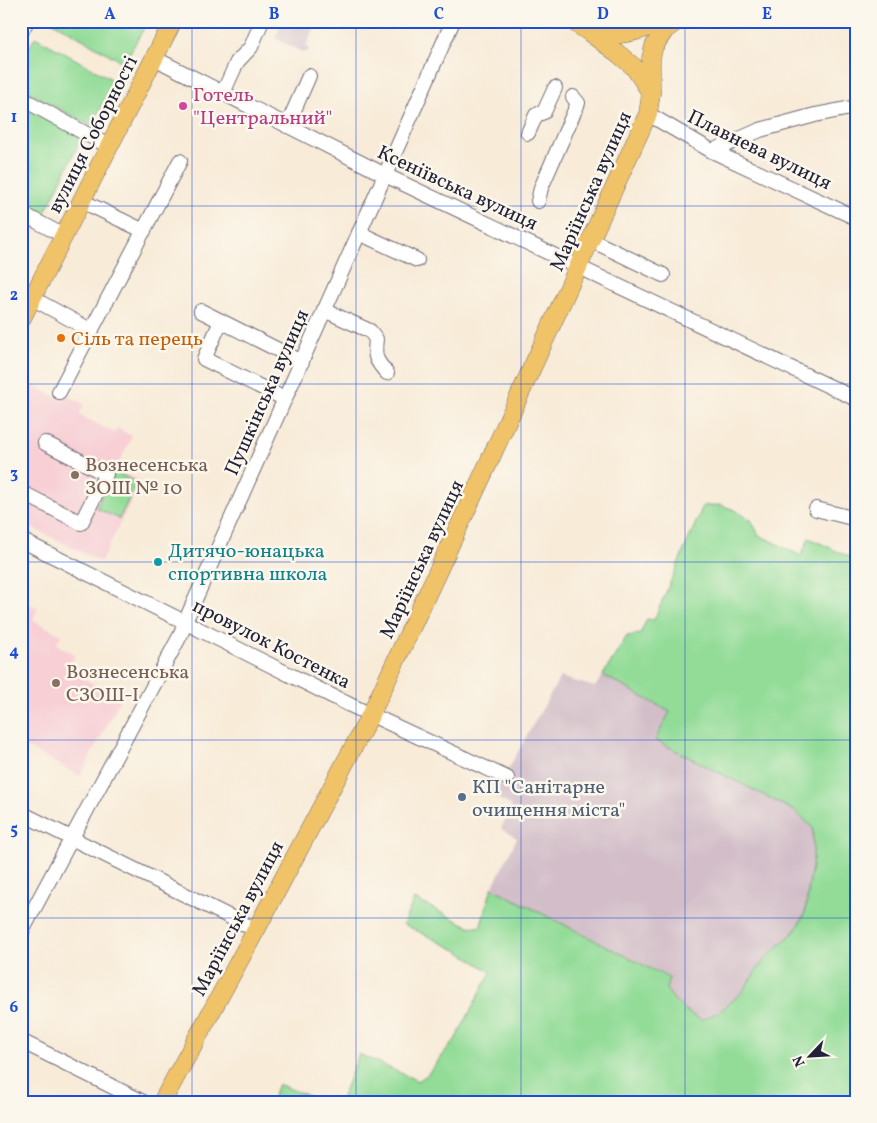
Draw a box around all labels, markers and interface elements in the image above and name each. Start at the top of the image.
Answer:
text: A [104,4,116,26]
text: B [269,4,280,26]
text: C [434,4,444,26]
text: D [597,4,609,26]
text: E [762,4,772,26]
street label: вулиця Соборності [42,51,146,219]
place label: Готель "Центральний" [193,82,332,133]
marker: Готель "Центральний" [177,100,189,112]
street label: Плавнева вулиця [682,104,836,198]
text: 1 [11,107,17,129]
street label: Маріїнська вулиця [544,107,640,276]
street label: Ксеніївська вулиця [372,139,542,238]
text: 2 [10,285,18,307]
street label: Пушкінська вулиця [219,305,317,480]
place label: Сіль та перець [71,326,203,354]
marker: Сіль та перець [55,332,67,344]
place label: Вознесенська ЗОШ № 10 [85,452,208,503]
text: 3 [10,463,18,485]
marker: Вознесенська ЗОШ № 10 [69,469,81,481]
street label: Маріїнська вулиця [374,476,472,644]
place label: Дитячо-юнацька спортивна школа [168,538,328,589]
marker: Дитячо-юнацька спортивна школа [152,556,164,568]
street label: провулок Костенка [187,593,355,697]
text: 4 [9,641,19,663]
place label: Вознесенська СЗОШ-І [66,659,189,710]
marker: Вознесенська СЗОШ-І [50,677,62,689]
place label: КП "Санітарне очищення міста" [472,774,625,825]
marker: КП "Санітарне очищення міста" [456,791,468,803]
text: 5 [10,819,18,841]
street label: Маріїнська вулиця [186,836,292,1002]
text: 6 [10,997,19,1019]
north arrow [784,1030,834,1080]
text: N [789,1052,810,1069]

